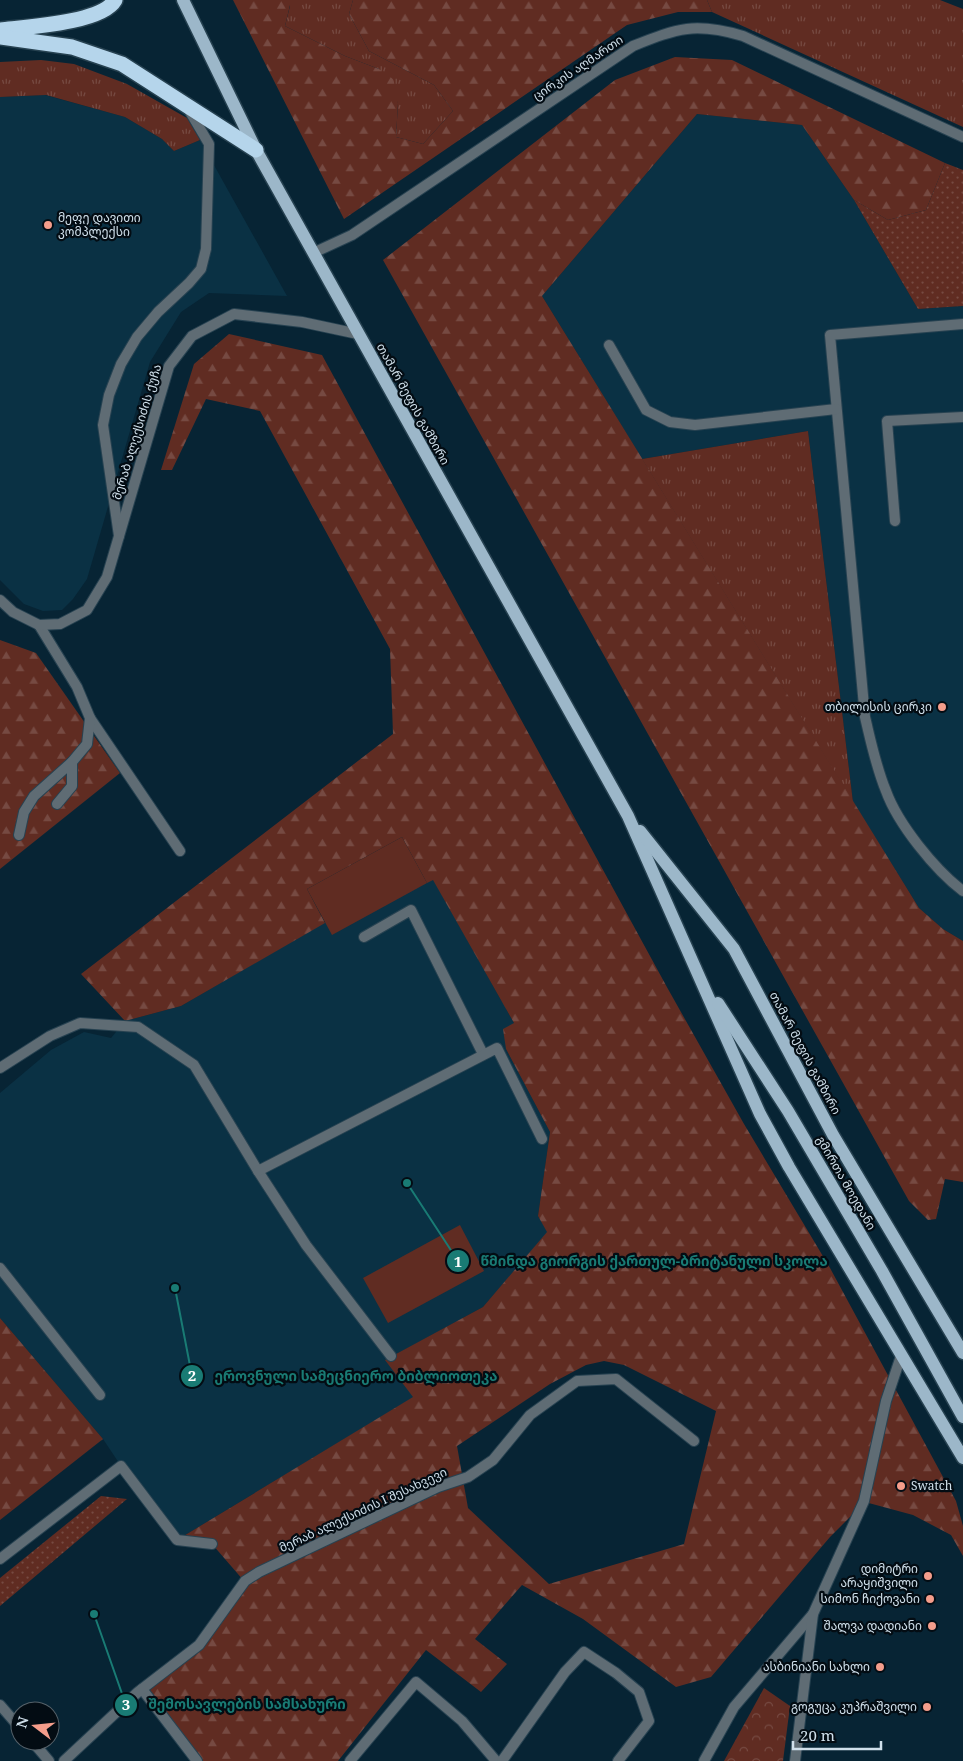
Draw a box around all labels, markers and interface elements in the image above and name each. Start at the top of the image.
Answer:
street label: ცირკის აღმართი [529,31,626,104]
place label: მეფე დავითი კომპლექსი [58,209,141,240]
marker: მეფე დავითი კომპლექსი [42,219,54,231]
street label: თამარ მეფის გამზირი [373,340,454,468]
street label: მერაბ ალექსიძის ქუჩა [108,362,165,502]
place label: თბილისის ცირკი [825,698,932,715]
marker: თბილისის ცირკი [936,701,948,713]
street label: თამარ მეფის გამზირი [766,988,845,1117]
street label: გმირთა მოედანი [813,1133,880,1233]
callout: წმინდა გიორგის ქართულ-ბრიტანული სკოლა [446,1247,838,1276]
text: 1 [454,1251,462,1271]
text: წმინდა გიორგის ქართულ-ბრიტანული სკოლა [480,1251,828,1270]
callout: ეროვნული სამეცნიერო ბიბლიოთეკა [180,1361,508,1390]
text: 2 [188,1365,196,1385]
text: ეროვნული სამეცნიერო ბიბლიოთეკა [214,1366,498,1385]
street label: მერაბ ალექსიძის I შესახვევი [276,1463,450,1556]
place label: Swatch [911,1477,953,1494]
marker: Swatch [895,1480,907,1492]
place label: დიმიტრი არაყიშვილი [840,1560,918,1591]
marker: დიმიტრი არაყიშვილი [922,1570,934,1582]
place label: სიმონ ჩიქოვანი [821,1590,920,1607]
marker: სიმონ ჩიქოვანი [924,1593,936,1605]
place label: შალვა დადიანი [823,1617,922,1634]
marker: შალვა დადიანი [926,1620,938,1632]
place label: ასბინიანი სახლი [763,1658,870,1675]
marker: ასბინიანი სახლი [874,1661,886,1673]
callout: შემოსავლების სამსახური [114,1690,356,1719]
text: 3 [122,1694,130,1714]
text: შემოსავლების სამსახური [148,1694,346,1713]
place label: გოგუცა კუპრაშვილი [791,1698,917,1715]
north arrow [10,1701,60,1751]
marker: გოგუცა კუპრაშვილი [921,1701,933,1713]
text: N [11,1714,33,1730]
scale bar [793,1718,880,1750]
text: 20 m [800,1725,835,1745]

